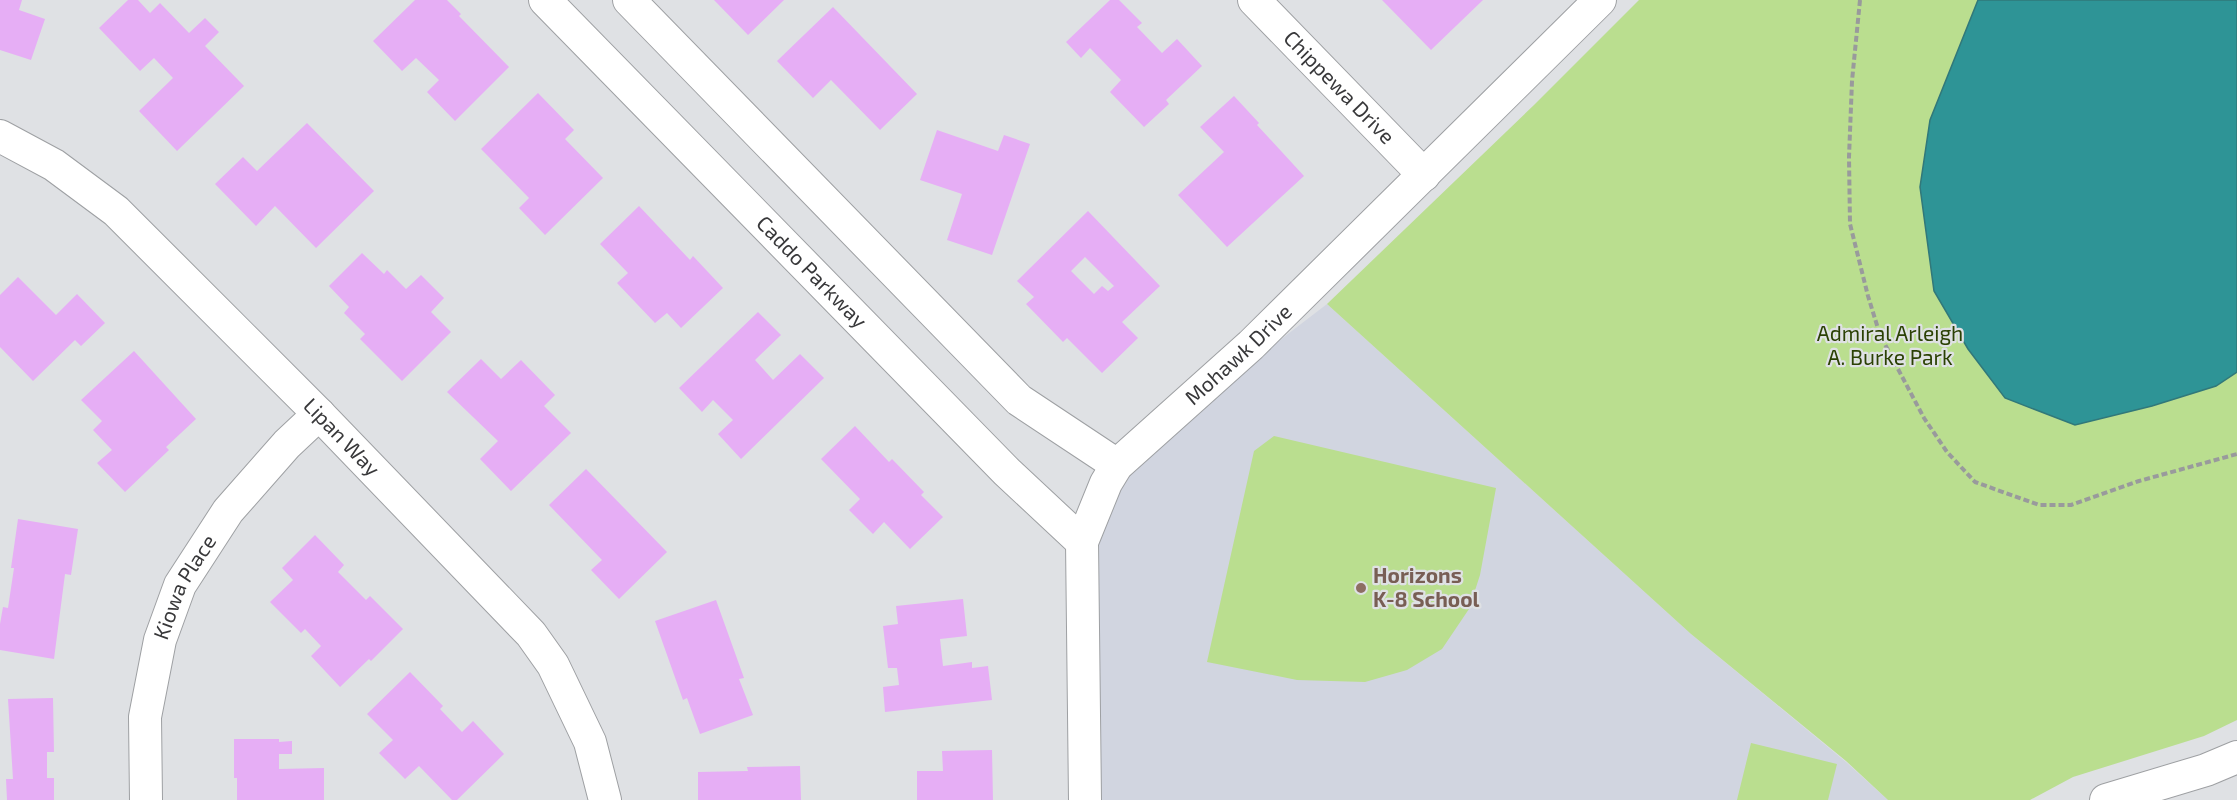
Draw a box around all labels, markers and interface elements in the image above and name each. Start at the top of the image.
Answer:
street label: Chippewa Drive [1279,25,1401,148]
street label: Caddo Parkway [752,210,873,333]
street label: Mohawk Drive [1179,298,1296,409]
park label: Admiral Arleigh A. Burke Park [1817,320,1963,369]
street label: Lipan Way [299,392,386,480]
street label: Kiowa Place [147,529,220,643]
place label: Horizons K-8 School [1373,562,1480,611]
marker: Horizons K-8 School [1354,581,1368,595]

